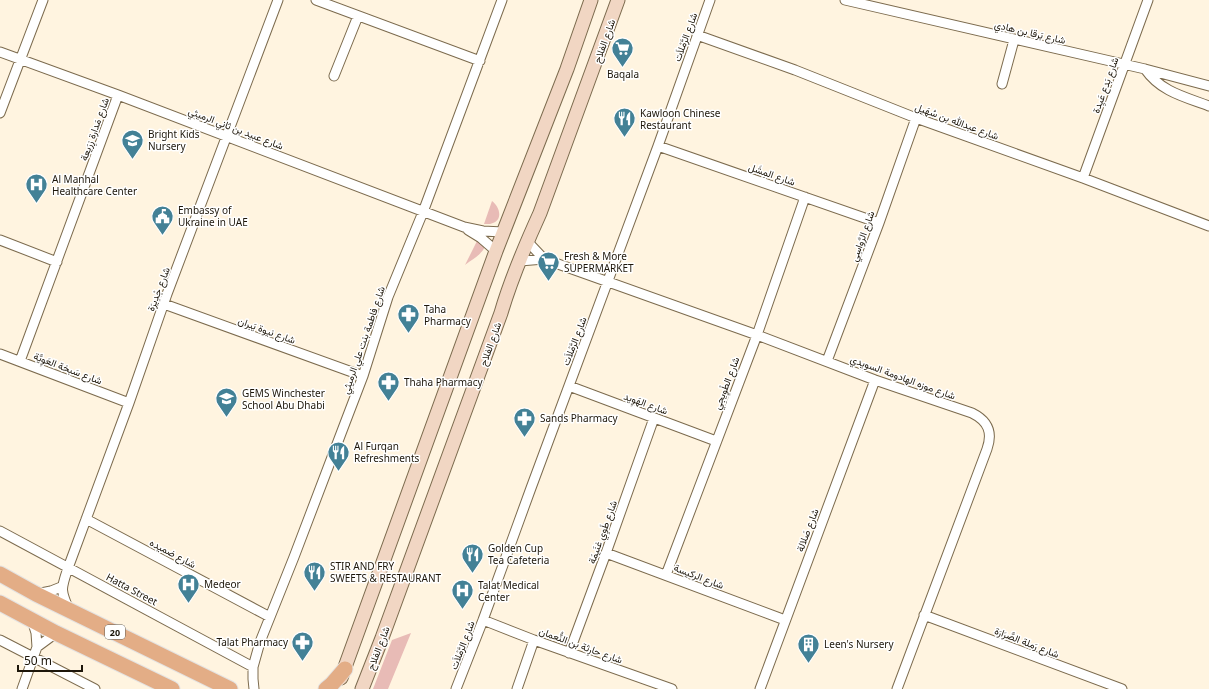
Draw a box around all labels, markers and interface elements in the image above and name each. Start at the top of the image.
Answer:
street label: شارع الرَّمْلاَت [670,10,700,63]
street label: شارع الفلاح [590,17,618,65]
street label: شارع بَرقا بن هادِي [993,17,1067,49]
supermarket icon: Baqala [610,35,636,68]
street label: شارع بَدع عَيِدة [1088,55,1123,115]
place label: Baqala [607,67,639,81]
street label: شارع مَدارة زِرَيعة [76,95,114,163]
street label: شارع عبدالله بن سُهَيل [913,99,1001,143]
street label: شارع عبيد بن ثاني الرميثي [186,103,286,155]
restaurant icon: Kawloon Chinese Restaurant [612,106,638,139]
place label: Kawloon Chinese Restaurant [640,106,721,132]
school or university icon: Bright Kids Nursery [120,127,146,160]
place label: Bright Kids Nursery [148,127,200,153]
street label: شارع المِشَل [747,159,797,189]
hospital icon: Al Manhal Healthcare Center [23,172,49,205]
place label: Al Manhal Healthcare Center [52,172,137,198]
public building icon: Embassy of Ukraine in UAE [149,203,175,236]
place label: Embassy of Ukraine in UAE [178,203,248,229]
street label: شارع الرَّواسِي [846,209,880,264]
supermarket icon: Fresh & More SUPERMARKET [535,249,561,282]
place label: Fresh & More SUPERMARKET [564,249,634,275]
street label: شارع جْدِيرَة [143,265,173,313]
street label: شارع فاطمة بنت علي الرميثي [338,284,390,396]
pharmacy icon: Taha Pharmacy [396,302,422,335]
place label: Taha Pharmacy [424,302,472,328]
street label: شارع نيوة يَبران [236,313,298,347]
street label: شارع الرَّمْلاَت [558,315,590,367]
street label: شارع الفلاح [476,320,504,368]
street label: شارع سَبخة العَوِيَّة [31,349,104,389]
street label: شارع موزه الهادومة السويدي [848,351,958,404]
street label: شارع الطْوِيجِي [710,354,744,412]
pharmacy icon: Thaha Pharmacy [376,369,402,402]
place label: Thaha Pharmacy [404,375,483,389]
school or university icon: GEMS Winchester School Abu Dhabi [214,386,240,419]
place label: GEMS Winchester School Abu Dhabi [242,386,325,412]
street label: شارع الهَوِيد [621,389,670,419]
pharmacy icon: Sands Pharmacy [512,405,538,438]
place label: Sands Pharmacy [540,411,619,425]
restaurant icon: Al Furqan Refreshments [326,439,352,472]
place label: Al Furqan Refreshments [354,439,420,465]
street label: شارع طَوِي غنَيمَة [584,498,622,566]
street label: شارع صَلالة [792,506,822,554]
street label: شارع ضميده [147,535,199,571]
restaurant icon: Golden Cup Tea Cafeteria [460,541,486,574]
place label: Golden Cup Tea Cafeteria [488,541,549,567]
restaurant icon: STIR AND FRY SWEETS & RESTAURANT [302,559,328,592]
place label: STIR AND FRY SWEETS & RESTAURANT [330,559,442,585]
street label: شارع الركيسة [672,560,726,592]
street label: Hatta Street [104,570,161,609]
hospital icon: Medeor [175,571,201,604]
place label: Medeor [204,577,241,591]
hospital icon: Talat Medical Center [449,578,475,611]
place label: Talat Medical Center [478,578,539,604]
street label: شارع الرَّمْلاَت [446,619,478,671]
street label: شارع حارِثة بن النُّعمان [537,623,625,668]
street label: شارع رَملة الصَّرَارَة [993,623,1061,661]
street label: شارع الفلاح [363,624,393,672]
road number: 20 [105,625,125,639]
pharmacy icon: Talat Pharmacy [290,629,316,662]
building icon: Leen's Nursery [795,631,821,664]
place label: Talat Pharmacy [216,635,289,649]
place label: Leen's Nursery [824,637,894,651]
scale bar [18,647,82,673]
text: 50 m [24,652,52,669]

